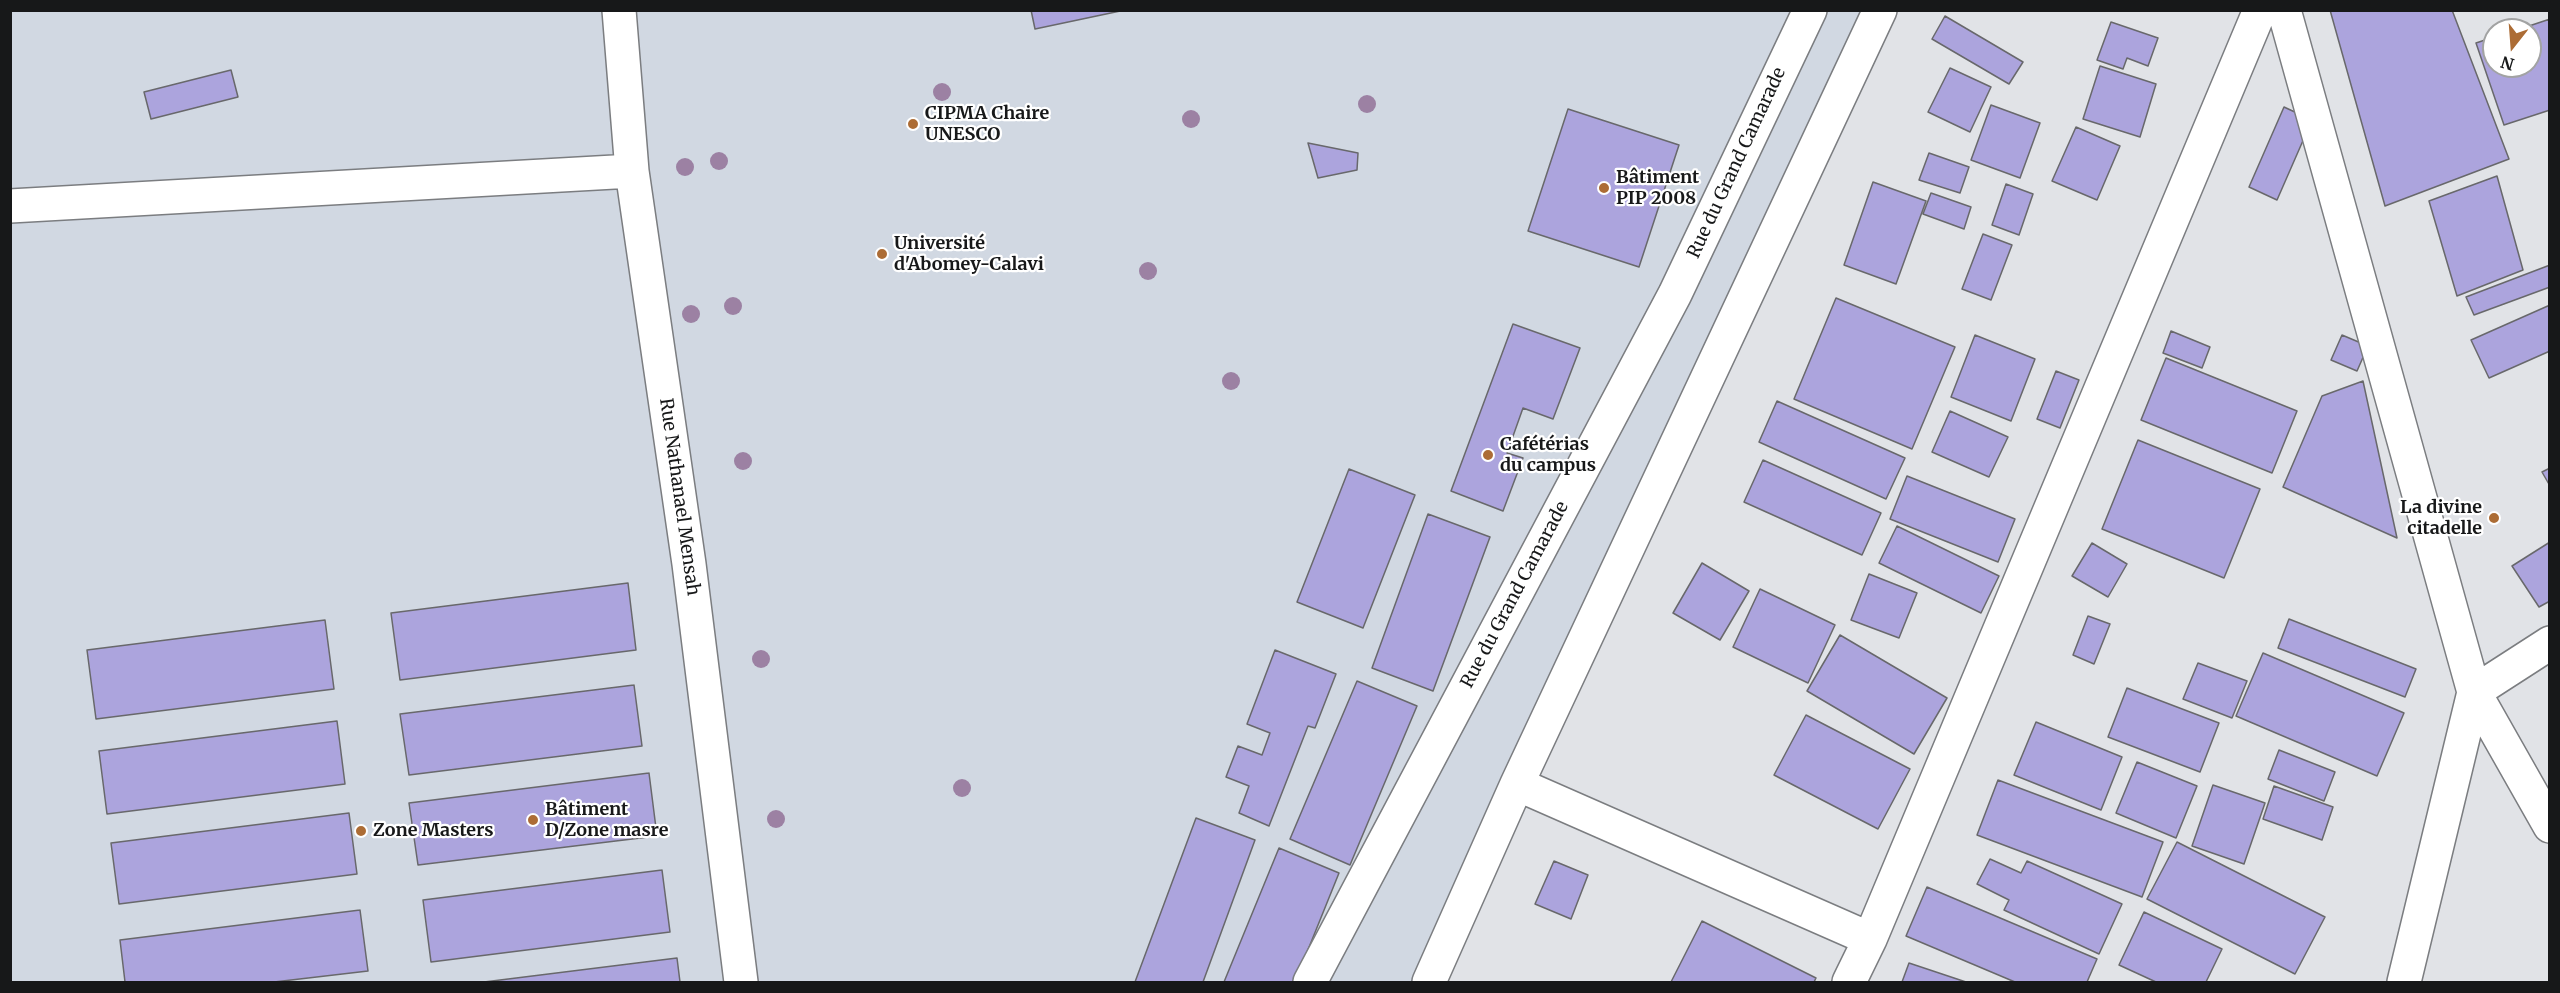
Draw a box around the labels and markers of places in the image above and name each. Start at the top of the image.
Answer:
place label: CIPMA Chaire UNESCO [925,103,1049,146]
marker: CIPMA Chaire UNESCO [906,117,920,131]
place label: Bâtiment PIP 2008 [1616,167,1699,210]
marker: Bâtiment PIP 2008 [1597,181,1611,195]
place label: Université d'Abomey-Calavi [894,233,1044,276]
marker: Université d'Abomey-Calavi [875,247,889,261]
place label: Cafétérias du campus [1500,434,1596,476]
marker: Cafétérias du campus [1481,448,1495,462]
place label: La divine citadelle [2400,497,2482,540]
marker: La divine citadelle [2487,511,2501,525]
place label: Bâtiment D/Zone masre [545,799,668,842]
marker: Bâtiment D/Zone masre [526,813,540,827]
place label: Zone Masters [373,820,493,842]
marker: Zone Masters [354,824,368,838]

